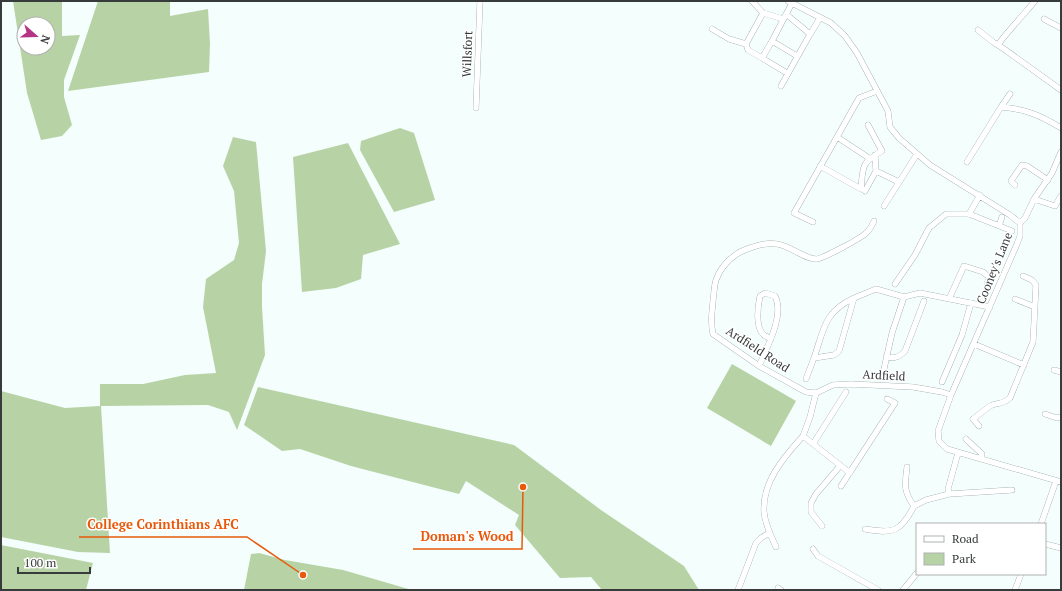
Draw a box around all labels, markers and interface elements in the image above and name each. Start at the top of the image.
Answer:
north arrow [16,16,56,56]
street label: Willsfort [459,30,475,78]
text: N [37,33,53,46]
street label: Cooney's Lane [973,230,1015,306]
street label: Ardfield Road [723,323,793,375]
street label: Ardfield [862,366,906,384]
callout: College Corinthians AFC [79,512,247,537]
text: College Corinthians AFC [87,515,239,533]
legend [916,523,1046,575]
callout: Doman's Wood [413,524,522,549]
text: Doman's Wood [421,527,514,545]
text: Road [952,531,979,546]
scale bar [18,549,90,575]
text: Park [952,551,977,566]
text: 100 m [24,555,57,570]

